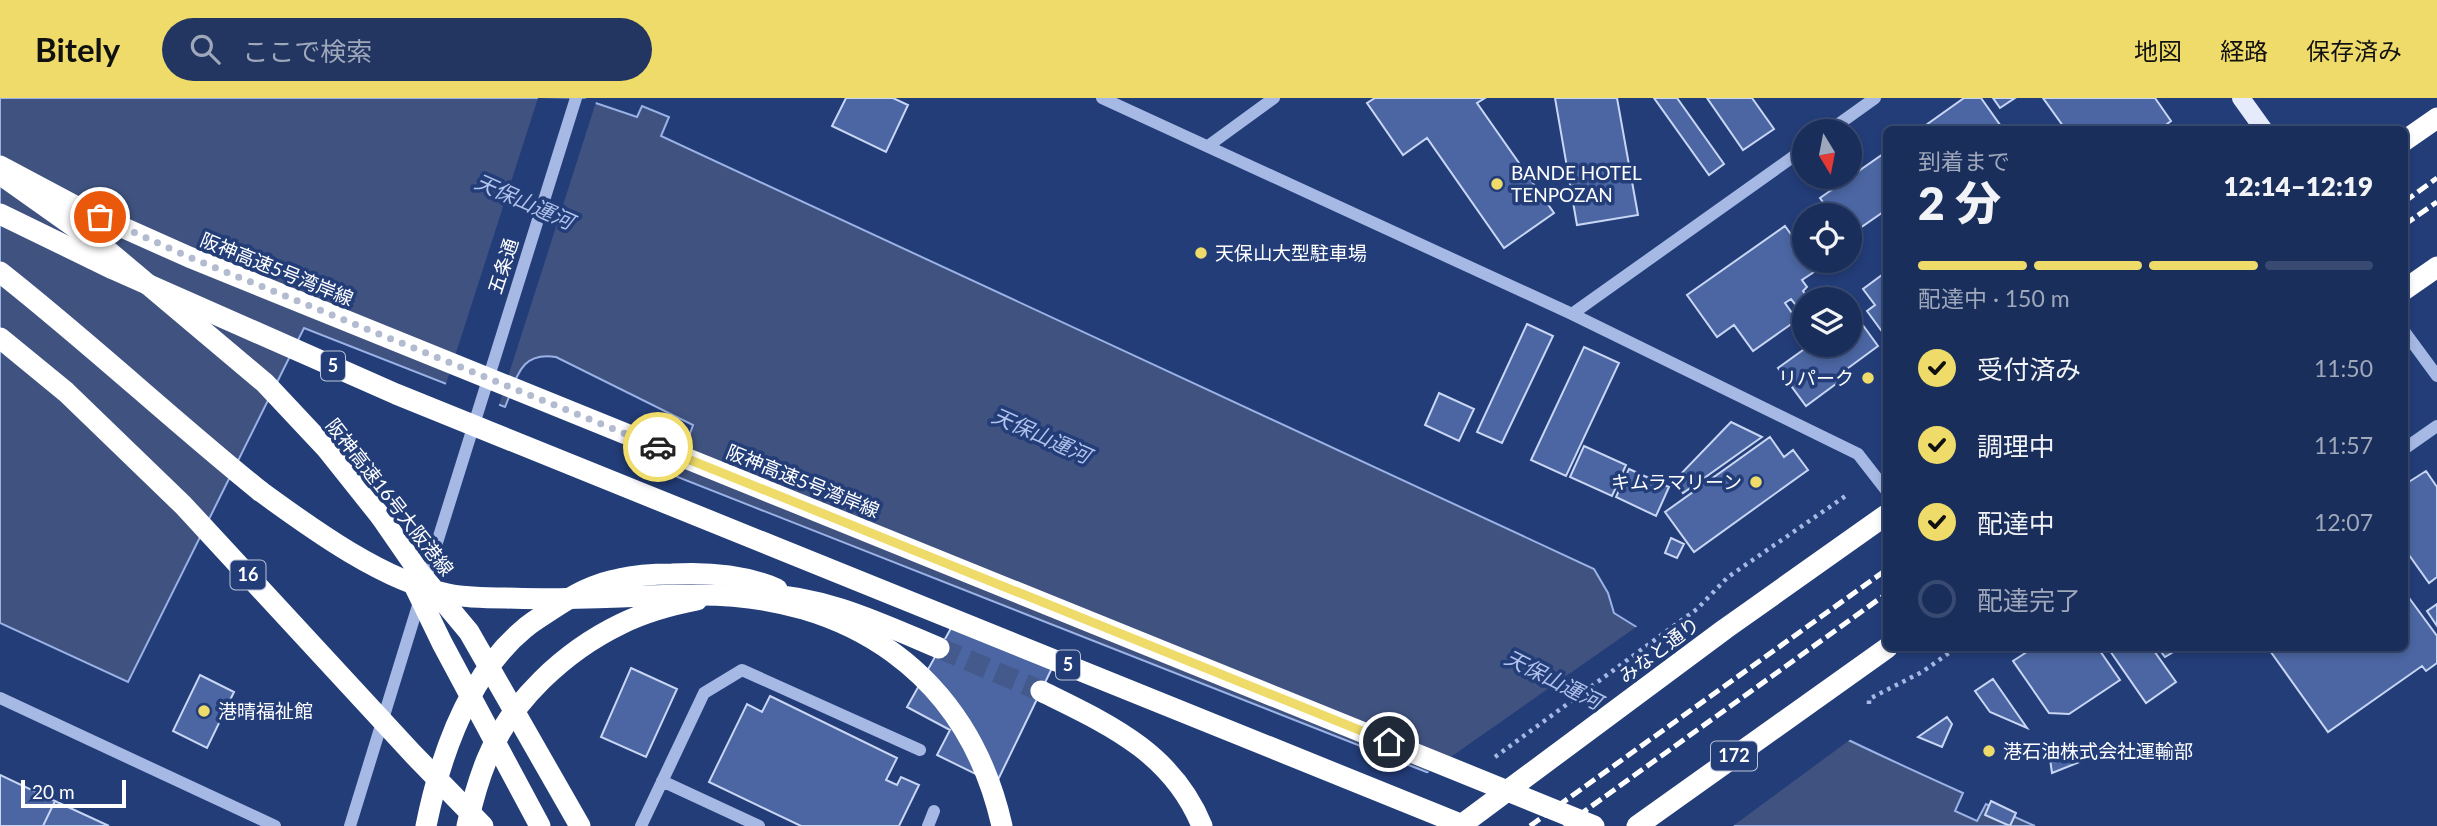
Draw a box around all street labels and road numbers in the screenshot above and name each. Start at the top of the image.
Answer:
street label: 阪神高速5号湾岸線 [197,227,357,310]
street label: 五条通 [483,235,522,297]
road number: 5 [321,352,345,380]
street label: 阪神高速16号大阪港線 [322,414,459,580]
street label: 阪神高速5号湾岸線 [723,439,883,522]
road number: 16 [230,560,266,589]
street label: みなと通り [1614,612,1704,687]
road number: 5 [1056,650,1080,680]
road number: 172 [1711,742,1757,770]

